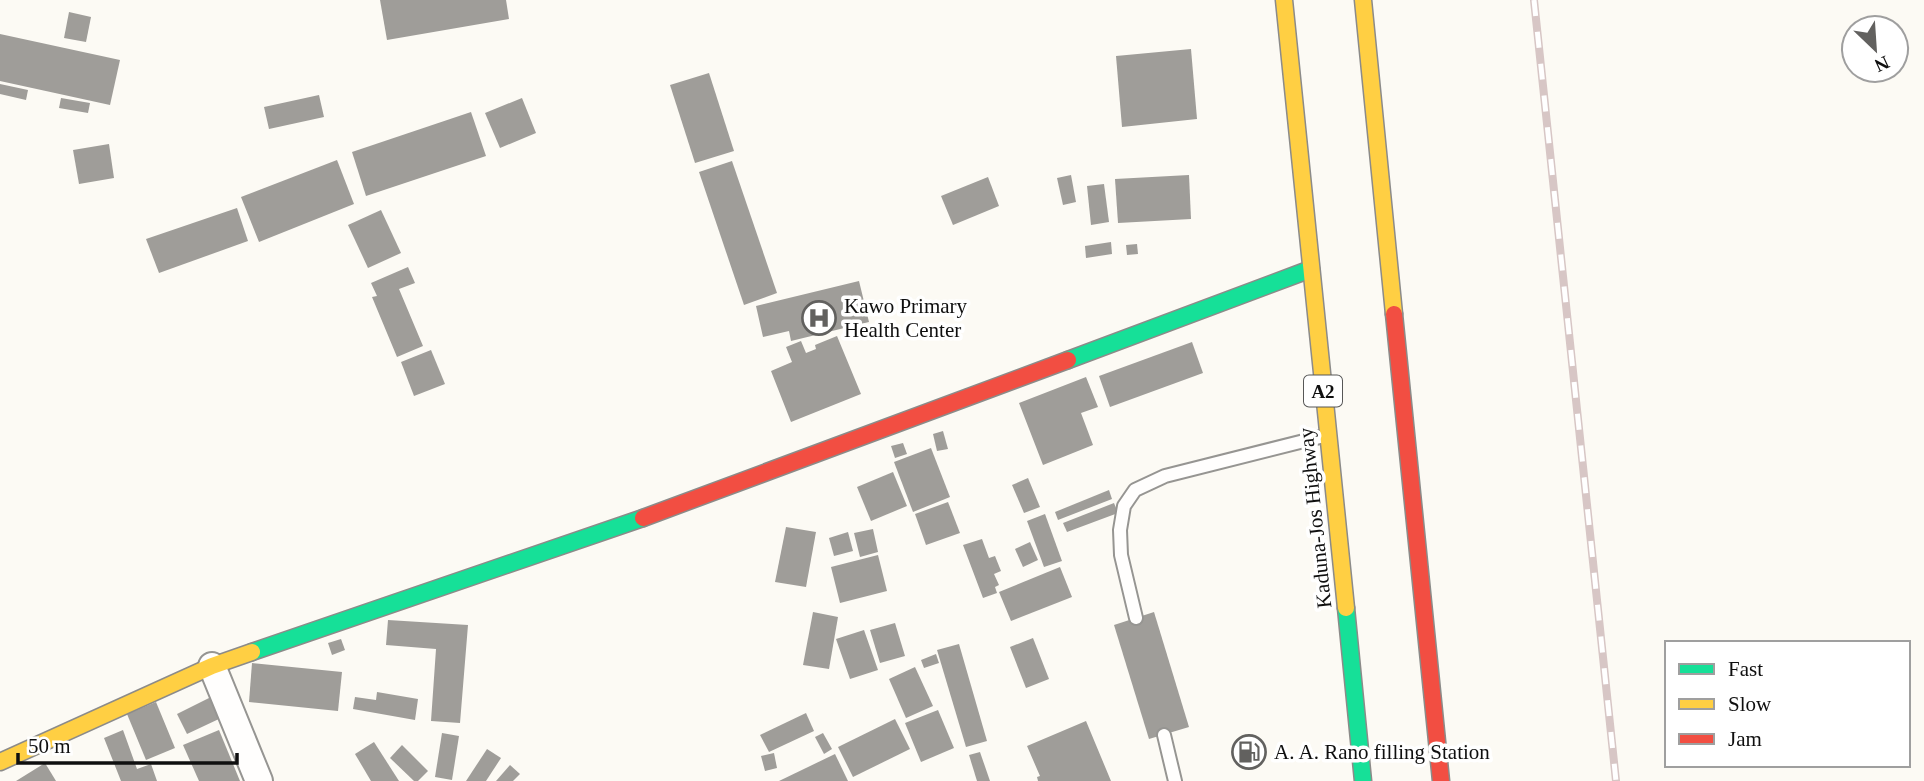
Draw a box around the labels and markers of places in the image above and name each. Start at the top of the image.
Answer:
place label: Kawo Primary Health Center [844,294,968,342]
hospital icon: Kawo Primary Health Center [800,299,838,337]
fuel station icon: A. A. Rano filling Station [1230,733,1268,771]
place label: A. A. Rano filling Station [1274,740,1490,764]

